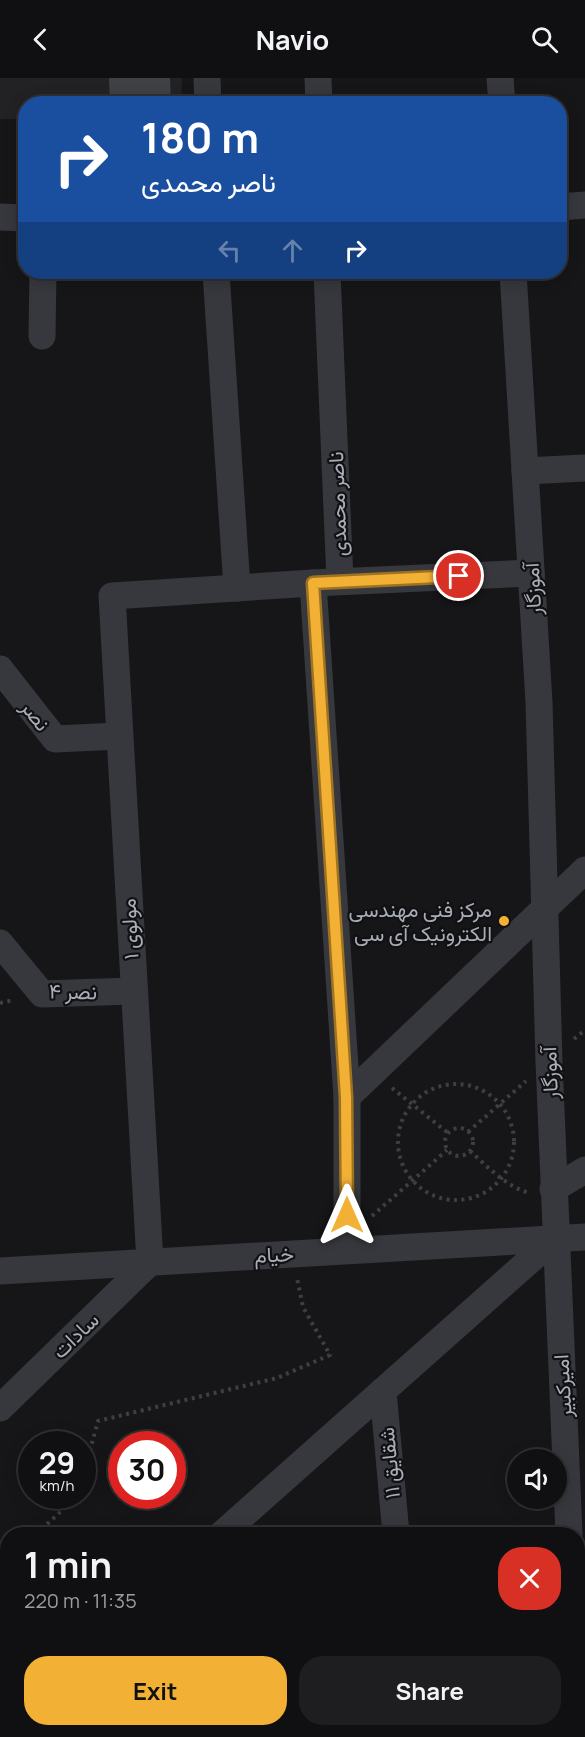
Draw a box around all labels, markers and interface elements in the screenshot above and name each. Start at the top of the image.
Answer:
text: Navio [256,21,329,58]
icon: back [24,23,57,56]
icon: search [528,23,561,56]
text: 180 m [141,108,259,166]
icon: right [42,120,120,198]
text: ناصر محمدی [141,163,276,200]
icon: left [213,234,246,267]
icon: ahead [276,234,309,267]
icon: right [339,234,372,267]
street label: ناصر محمدی [321,451,353,557]
pin [433,550,484,601]
icon: arrive [442,559,475,592]
street label: آموزگار [517,560,547,617]
street label: نصر [14,693,57,736]
place label: مرکز فنی مهندسی الکترونیک آی سی [348,895,492,947]
street label: مولوی ۱ [113,898,145,960]
marker: مرکز فنی مهندسی الکترونیک آی سی [497,914,511,928]
street label: نصر ۴ [49,977,97,1005]
street label: آموزگار [534,1044,564,1101]
position arrow [315,1183,379,1247]
street label: خیام [253,1239,295,1270]
street label: سادات [45,1306,105,1364]
street label: امیرکبیر [546,1353,578,1420]
street label: شقایق ۱۱ [372,1426,406,1500]
speed limit sign: 30 [108,1431,186,1509]
text: 29 [39,1442,75,1483]
map controls [507,1449,567,1509]
button: sound [507,1449,567,1509]
text: km/h [40,1475,74,1496]
text: 1 min [24,1540,112,1589]
button: close [498,1547,561,1610]
text: 220 m · 11:35 [24,1587,137,1614]
button: Exit [24,1656,287,1725]
button: Share [299,1656,561,1725]

